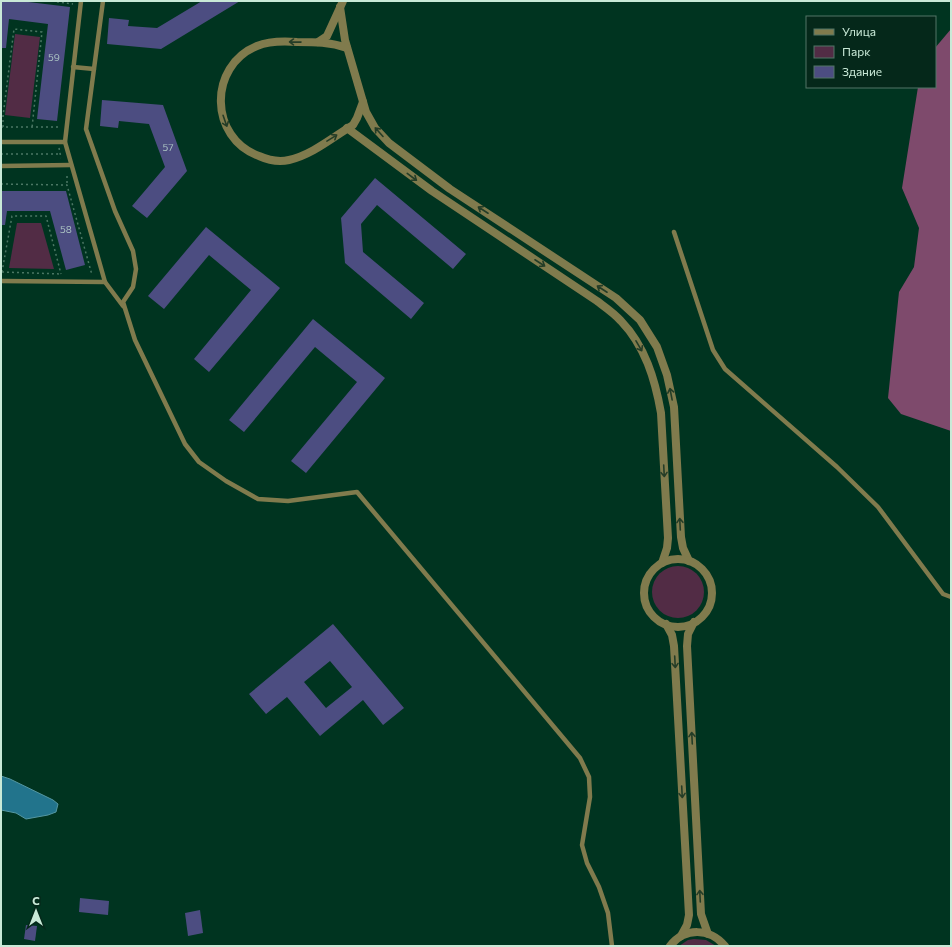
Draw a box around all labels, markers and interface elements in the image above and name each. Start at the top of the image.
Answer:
legend [806,16,936,88]
text: Улица [842,24,876,38]
one-way arrow [289,38,302,45]
text: Парк [842,44,871,58]
house number: 59 [48,51,60,63]
text: Здание [842,64,882,78]
one-way arrow [222,115,229,128]
one-way arrow [374,127,383,138]
one-way arrow [326,134,337,142]
house number: 57 [162,141,174,153]
one-way arrow [406,172,417,181]
one-way arrow [477,206,488,214]
house number: 58 [60,223,72,235]
one-way arrow [535,259,546,267]
one-way arrow [597,285,608,293]
one-way arrow [635,340,643,352]
one-way arrow [667,388,675,401]
one-way arrow [660,464,668,477]
one-way arrow [676,518,684,531]
one-way arrow [671,655,678,668]
one-way arrow [688,732,695,745]
one-way arrow [678,785,686,798]
one-way arrow [697,890,704,903]
north arrow [16,891,56,931]
text: С [32,894,40,907]

